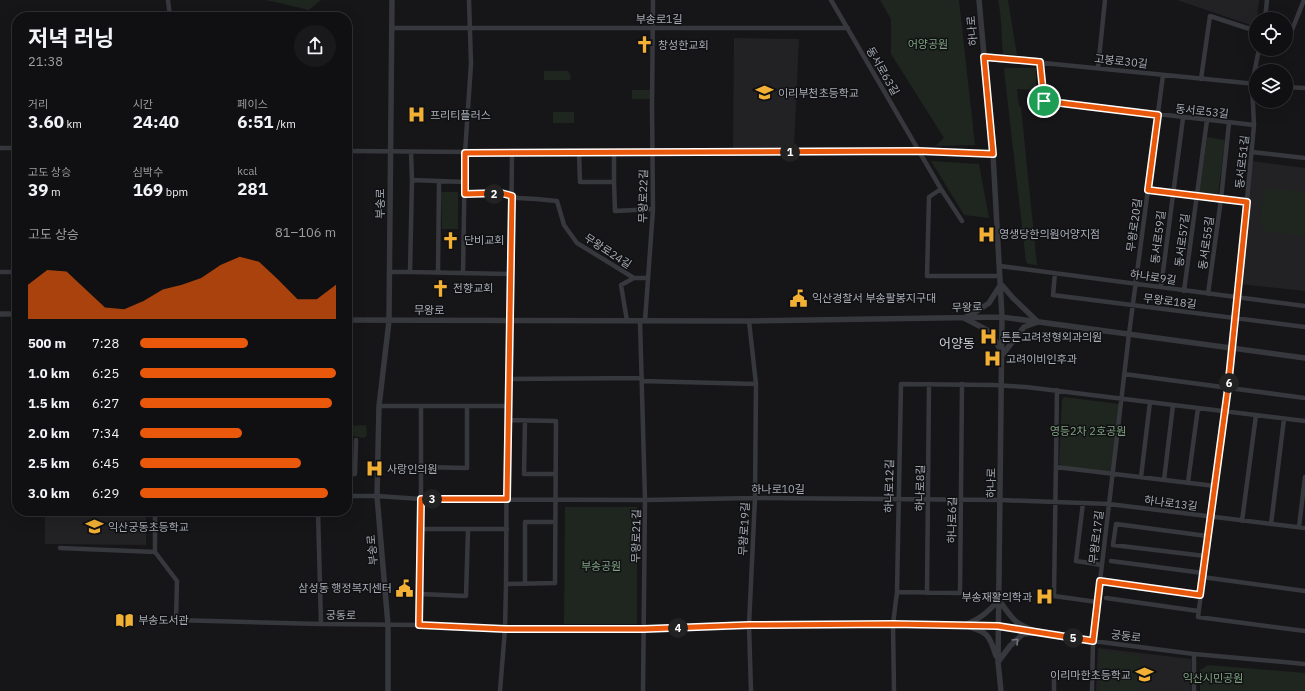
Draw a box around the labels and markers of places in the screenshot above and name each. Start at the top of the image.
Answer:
church icon: 창성한교회 [635,35,655,55]
place label: 창성한교회 [658,38,709,52]
school or university icon: 이리부천초등학교 [755,83,775,103]
pin [1027,84,1061,118]
place label: 이리부천초등학교 [778,86,859,100]
hospital icon: 프리티플러스 [407,105,427,125]
place label: 프리티플러스 [430,108,491,122]
pin: 1 [780,142,800,162]
pin: 2 [484,184,504,204]
hospital icon: 영생당한의원어양지점 [976,224,996,244]
place label: 영생당한의원어양지점 [999,227,1100,241]
church icon: 단비교회 [441,230,461,250]
place label: 단비교회 [464,233,504,247]
church icon: 전향교회 [430,278,450,298]
place label: 전향교회 [453,281,493,295]
public building icon: 익산경찰서 부송팔봉지구대 [789,288,809,308]
place label: 익산경찰서 부송팔봉지구대 [812,291,936,305]
hospital icon: 튼튼고려정형외과의원 [978,327,998,347]
place label: 튼튼고려정형외과의원 [1001,330,1102,344]
hospital icon: 고려이비인후과 [983,349,1003,369]
place label: 고려이비인후과 [1006,352,1077,366]
pin: 6 [1219,373,1239,393]
hospital icon: 사랑인의원 [364,459,384,479]
place label: 사랑인의원 [387,462,438,476]
pin: 3 [422,489,442,509]
school or university icon: 익산궁동초등학교 [85,517,105,537]
place label: 익산궁동초등학교 [108,520,189,534]
public building icon: 삼성동 행정복지센터 [395,578,415,598]
place label: 삼성동 행정복지센터 [298,581,392,595]
hospital icon: 부송재활의학과 [1035,587,1055,607]
place label: 부송재활의학과 [961,590,1032,604]
library icon: 부송도서관 [115,610,135,630]
place label: 부송도서관 [138,613,189,627]
pin: 4 [668,618,688,638]
pin: 5 [1063,628,1083,648]
school or university icon: 이리마한초등학교 [1134,665,1154,685]
place label: 이리마한초등학교 [1050,668,1131,682]

